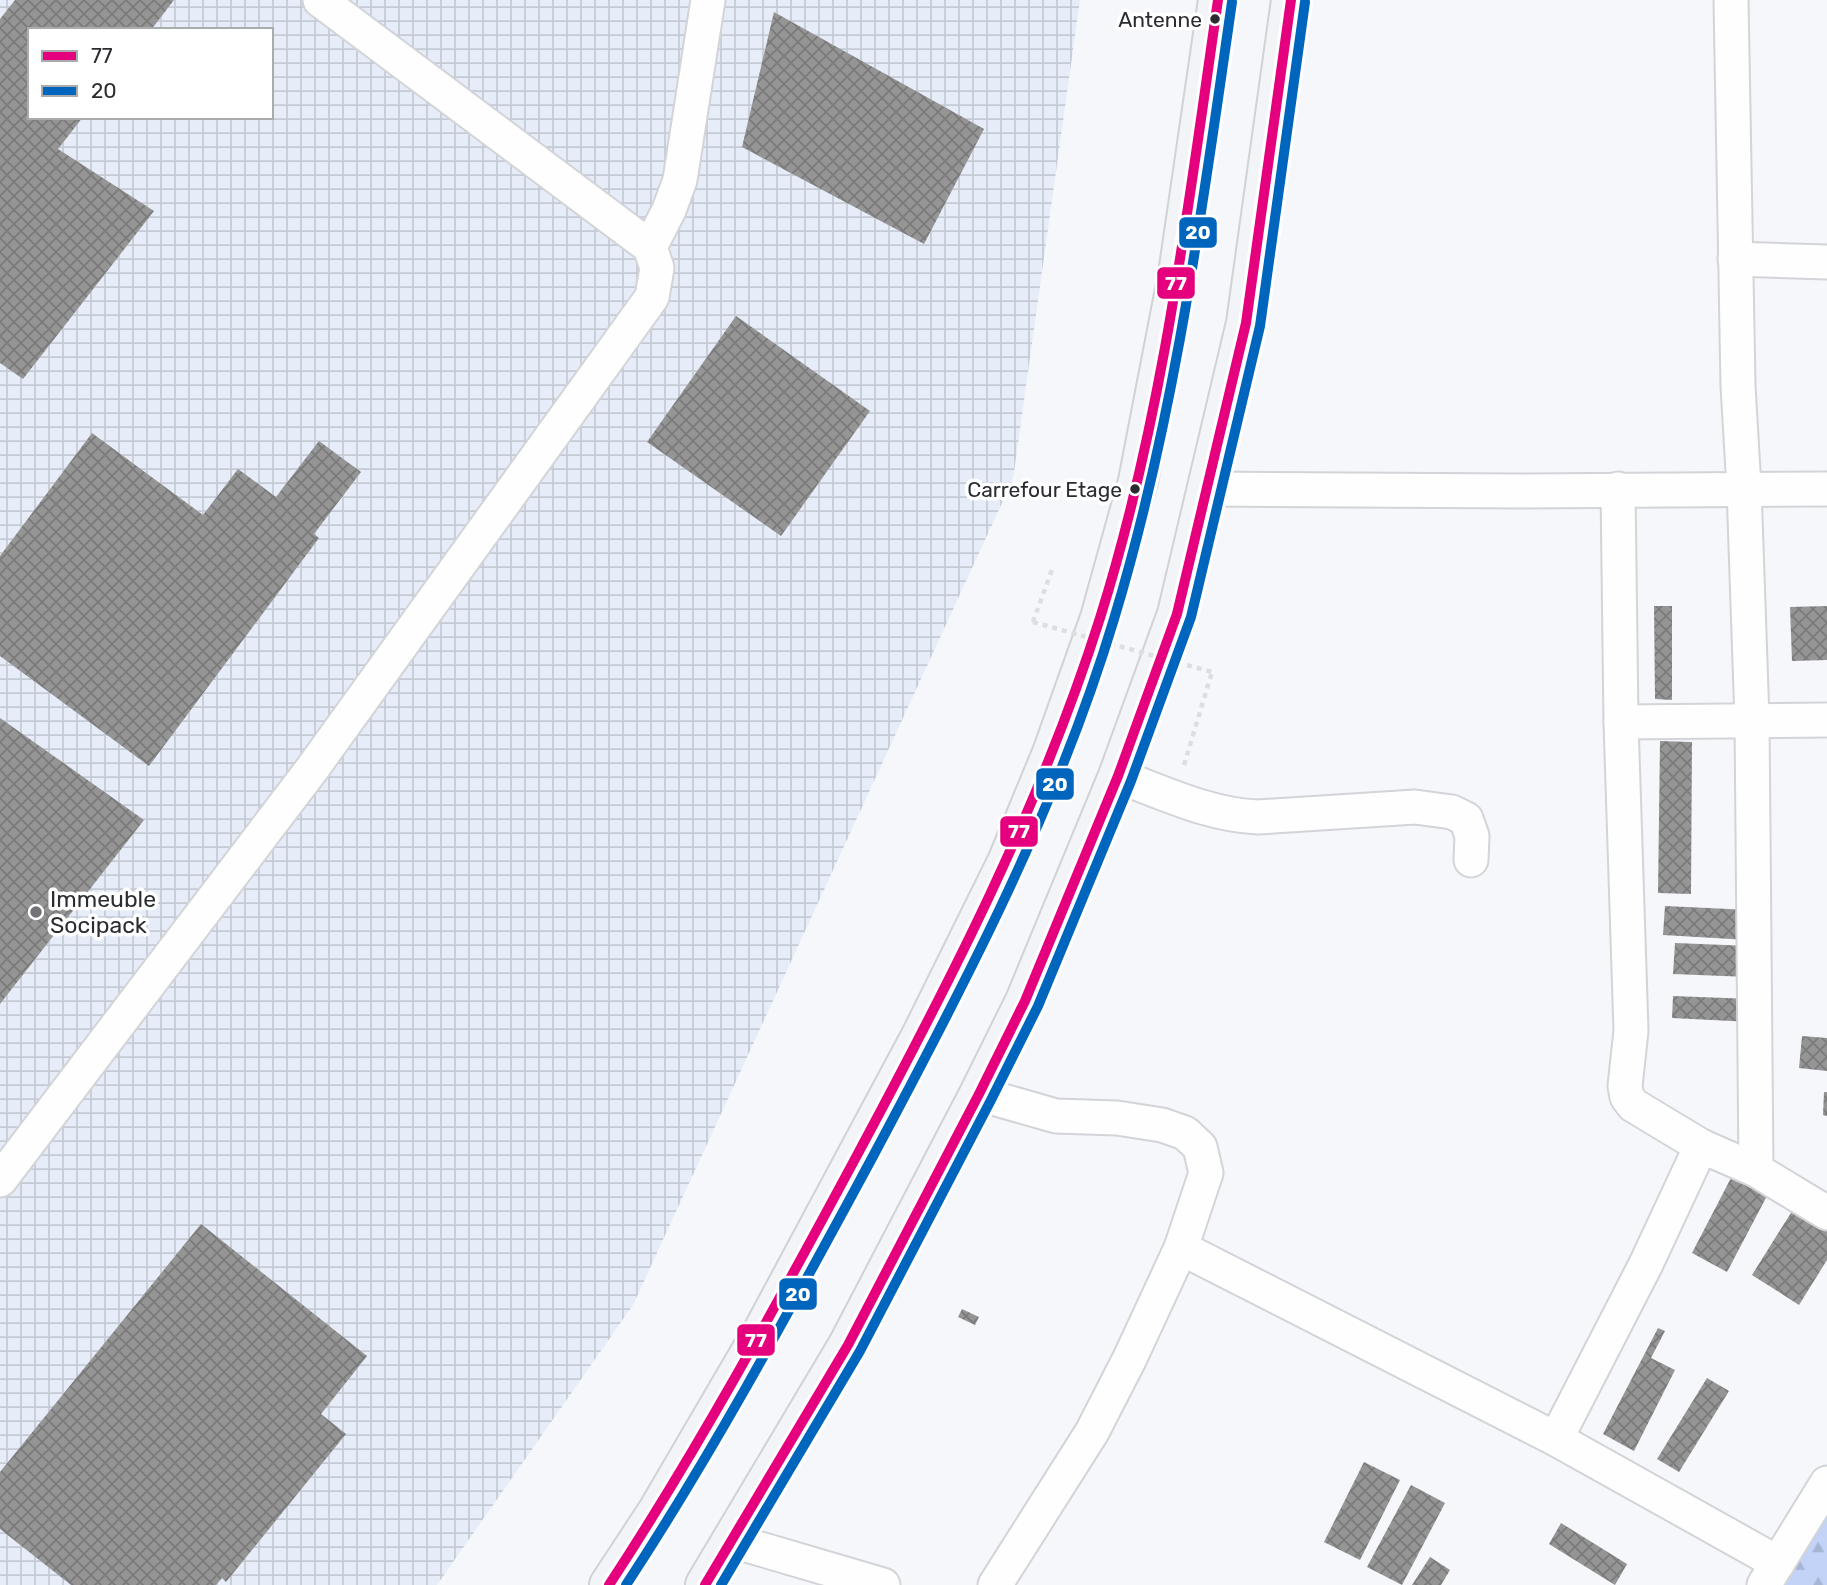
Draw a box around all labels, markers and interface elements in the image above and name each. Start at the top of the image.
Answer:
place label: Antenne [1118,7,1202,32]
marker: Antenne [1208,12,1222,26]
legend [28,28,273,119]
text: 77 [91,43,113,68]
text: 20 [91,78,117,103]
line badge: 20 [1178,216,1218,249]
text: 20 [1185,221,1211,244]
line badge: 77 [1156,266,1196,300]
text: 77 [1165,272,1187,295]
place label: Carrefour Etage [967,477,1122,502]
marker: Carrefour Etage [1128,482,1142,496]
line badge: 20 [1035,767,1075,801]
text: 20 [1042,773,1068,796]
line badge: 77 [999,815,1039,848]
text: 77 [1008,820,1030,843]
place label: Immeuble Socipack [50,885,156,939]
marker: Immeuble Socipack [28,904,44,920]
line badge: 20 [778,1277,818,1311]
text: 20 [785,1283,811,1306]
line badge: 77 [736,1323,776,1357]
text: 77 [745,1329,767,1352]

